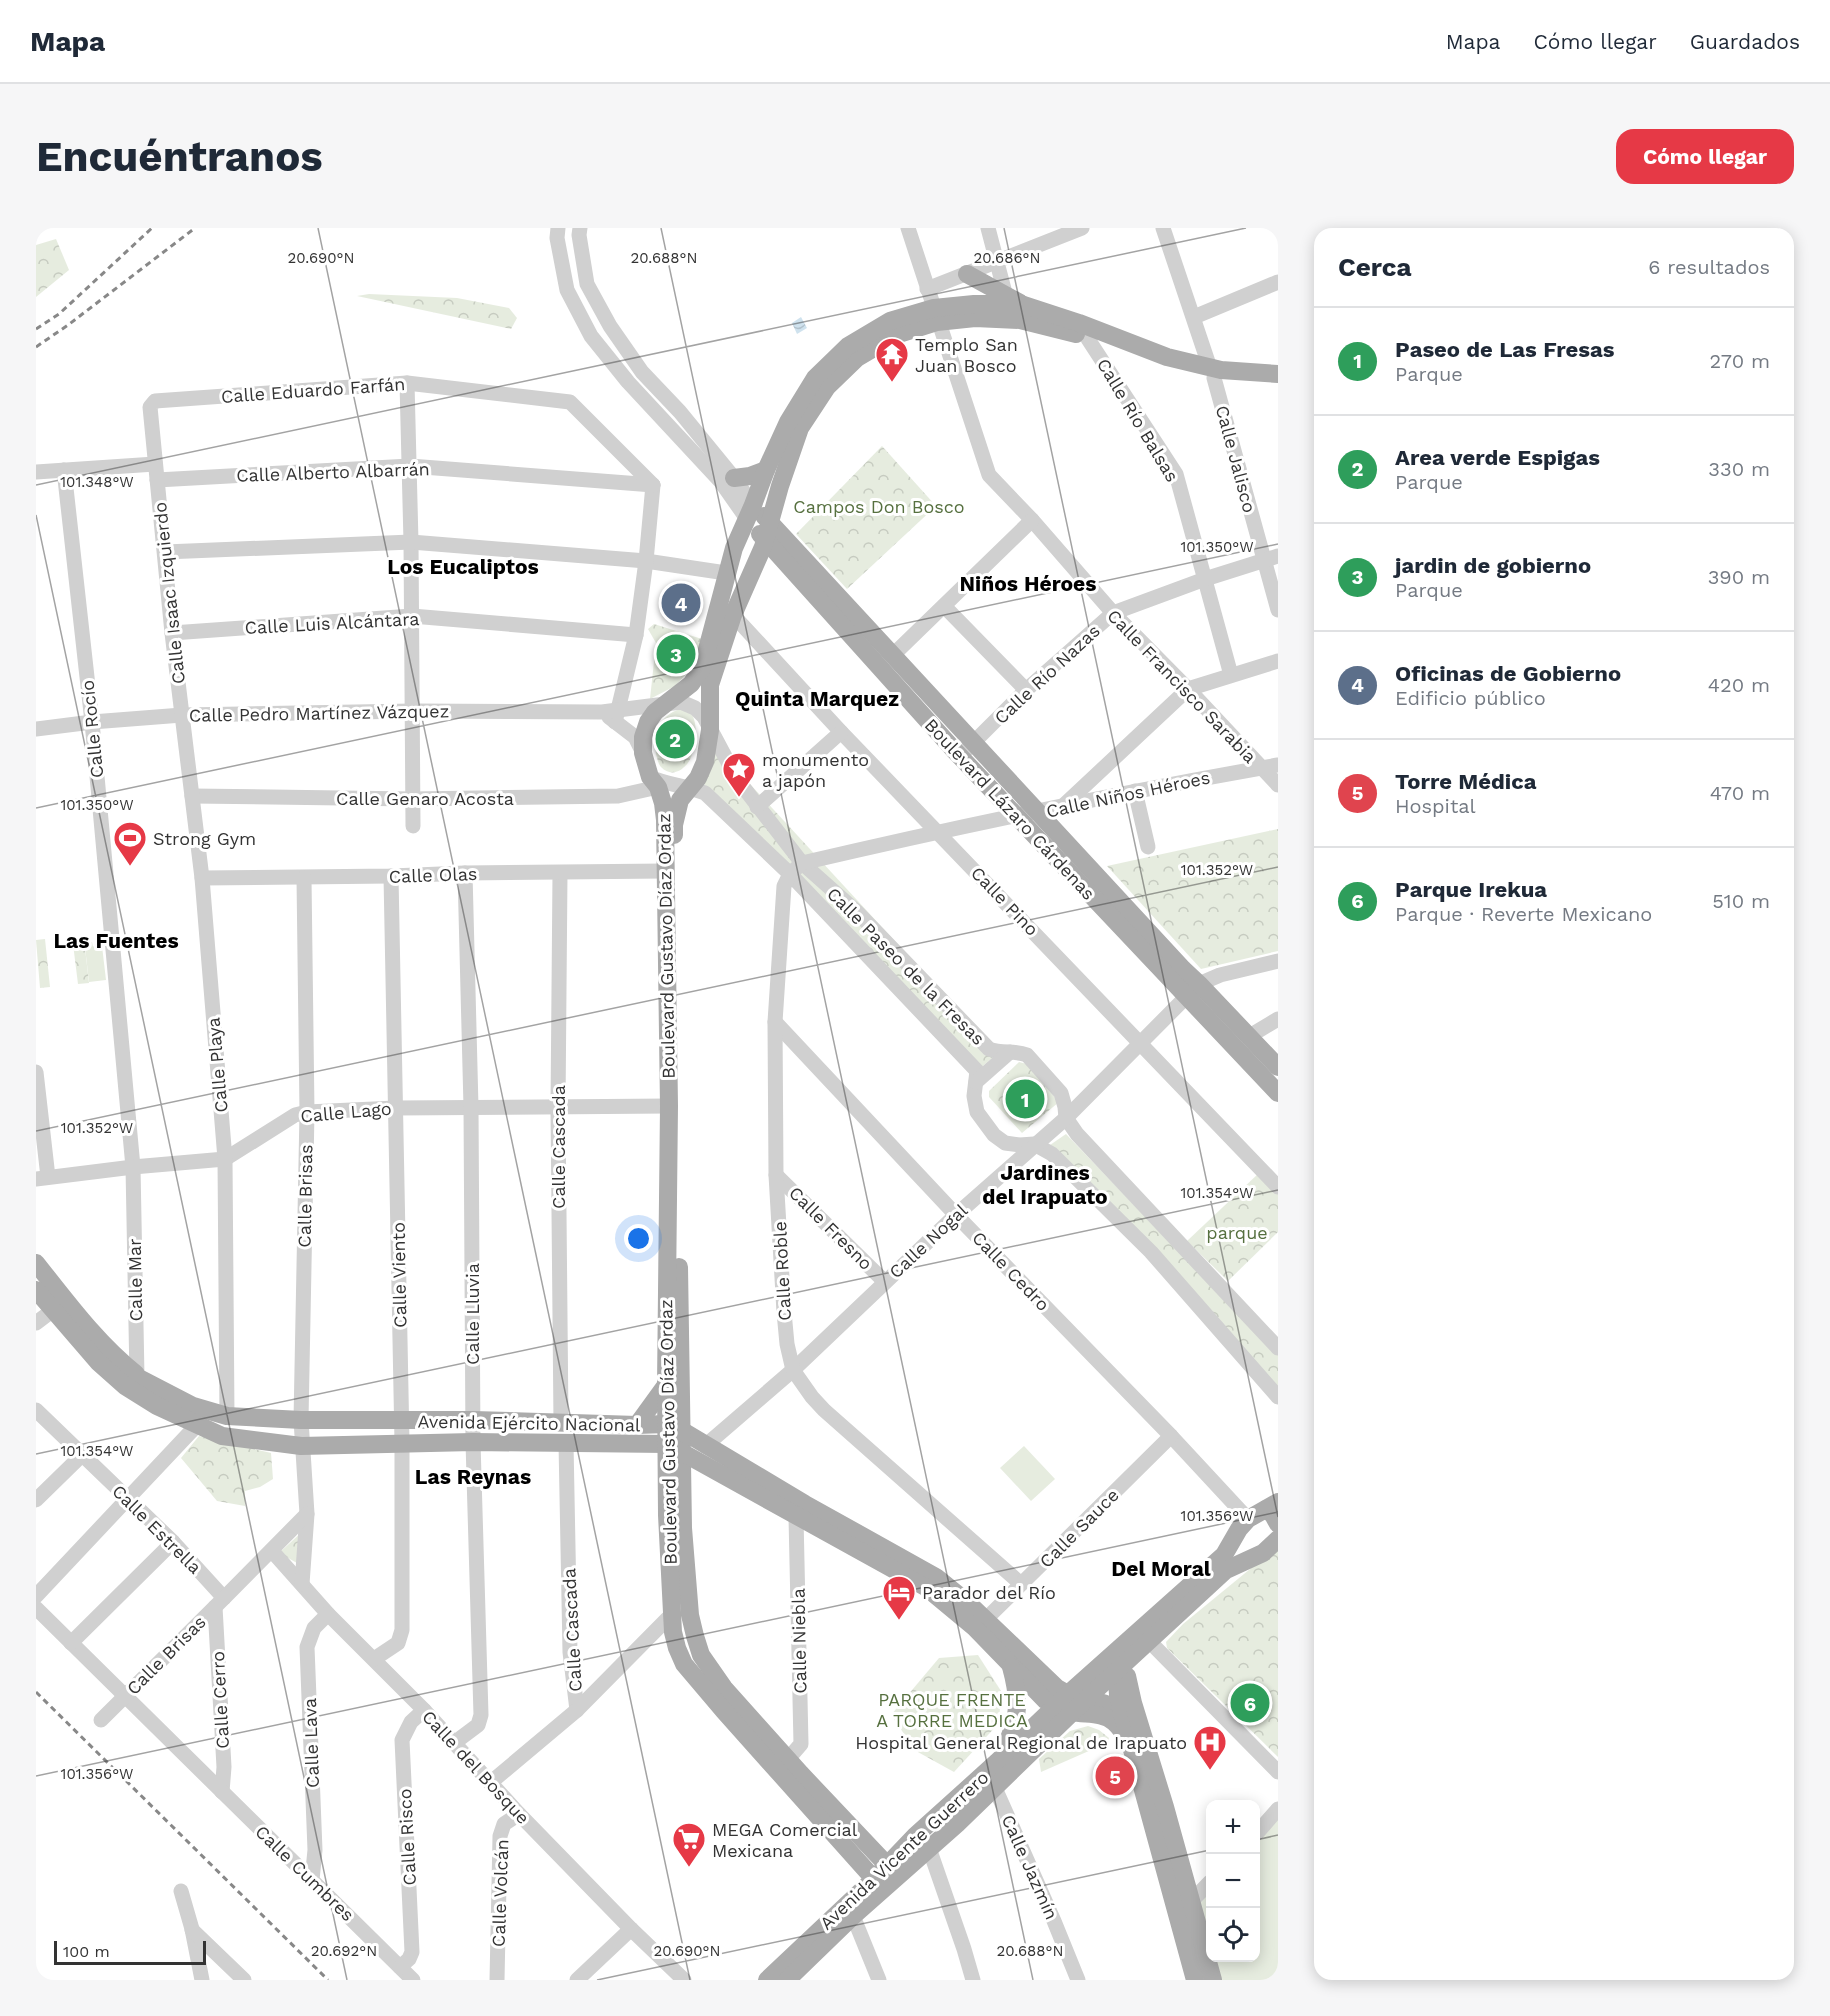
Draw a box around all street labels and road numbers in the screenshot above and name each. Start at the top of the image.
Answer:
street label: Calle Río Balsas [1093,354,1183,486]
street label: Calle Eduardo Farfán [220,373,406,407]
street label: Calle Jalisco [1212,403,1260,515]
street label: Calle Alberto Albarrán [236,458,430,486]
street label: Calle Isaac Izquierdo [149,501,189,685]
street label: Calle Francisco Sarabia [1103,605,1261,767]
street label: Calle Luis Alcántara [244,608,420,638]
street label: Calle Río Nazas [990,620,1104,728]
street label: Calle Rocío [76,679,108,779]
street label: Calle Pedro Martínez Vázquez [189,700,449,726]
street label: Boulevard Lázaro Cárdenas [921,714,1099,904]
street label: Calle Niños Héroes [1044,766,1212,822]
street label: Calle Genaro Acosta [336,788,514,809]
street label: Boulevard Gustavo Díaz Ordaz [653,813,679,1079]
street label: Calle Pino [967,862,1043,940]
street label: Calle Olas [388,863,478,887]
street label: Calle Paseo de la Fresas [823,883,989,1049]
street label: Calle Playa [202,1017,232,1113]
street label: Calle Cascada [548,1085,569,1209]
street label: Calle Lago [300,1098,392,1126]
street label: Calle Brisas [294,1144,316,1248]
street label: Calle Fresno [785,1182,877,1274]
street label: Calle Nogal [885,1199,972,1283]
street label: Calle Roble [769,1221,795,1321]
street label: Calle Viento [388,1222,410,1328]
street label: Calle Cedro [968,1227,1054,1315]
street label: Calle Mar [124,1238,146,1322]
street label: Calle Lluvia [462,1263,483,1365]
street label: Boulevard Gustavo Díaz Ordaz [655,1299,681,1565]
street label: Avenida Ejército Nacional [417,1411,641,1435]
street label: Calle Estrella [108,1480,206,1578]
street label: Calle Sauce [1035,1484,1123,1572]
street label: Calle Cascada [558,1568,586,1692]
street label: Calle Niebla [788,1588,810,1694]
street label: Calle Brisas [122,1611,210,1699]
street label: Calle Cerro [207,1651,233,1749]
street label: Calle Lava [299,1698,323,1788]
street label: Calle del Bosque [418,1706,534,1828]
street label: Avenida Vicente Guerrero [815,1766,993,1934]
street label: Calle Risco [394,1788,420,1886]
street label: Calle Jazmín [998,1811,1062,1923]
street label: Calle Cumbres [251,1821,359,1925]
street label: Calle Volcán [488,1839,512,1947]

